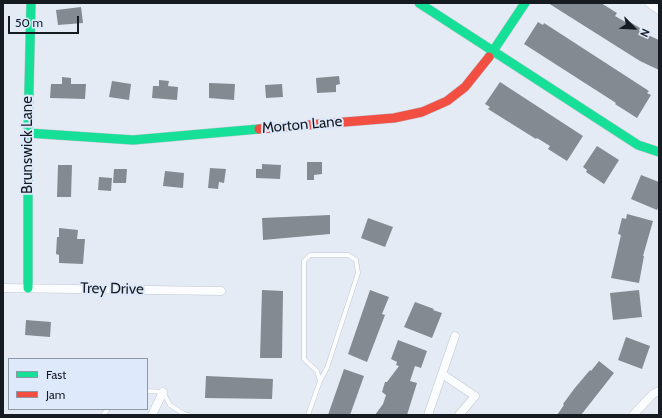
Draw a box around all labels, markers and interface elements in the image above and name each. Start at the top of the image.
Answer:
scale bar [10,8,81,34]
north arrow [614,8,654,48]
text: 50 m [15,15,43,30]
text: N [637,26,653,39]
street label: Brunswick Lane [19,96,37,194]
street label: Morton Lane [261,113,343,137]
street label: Trey Drive [80,279,144,299]
legend [8,358,148,410]
text: Fast [46,367,66,382]
text: Jam [46,387,65,402]

